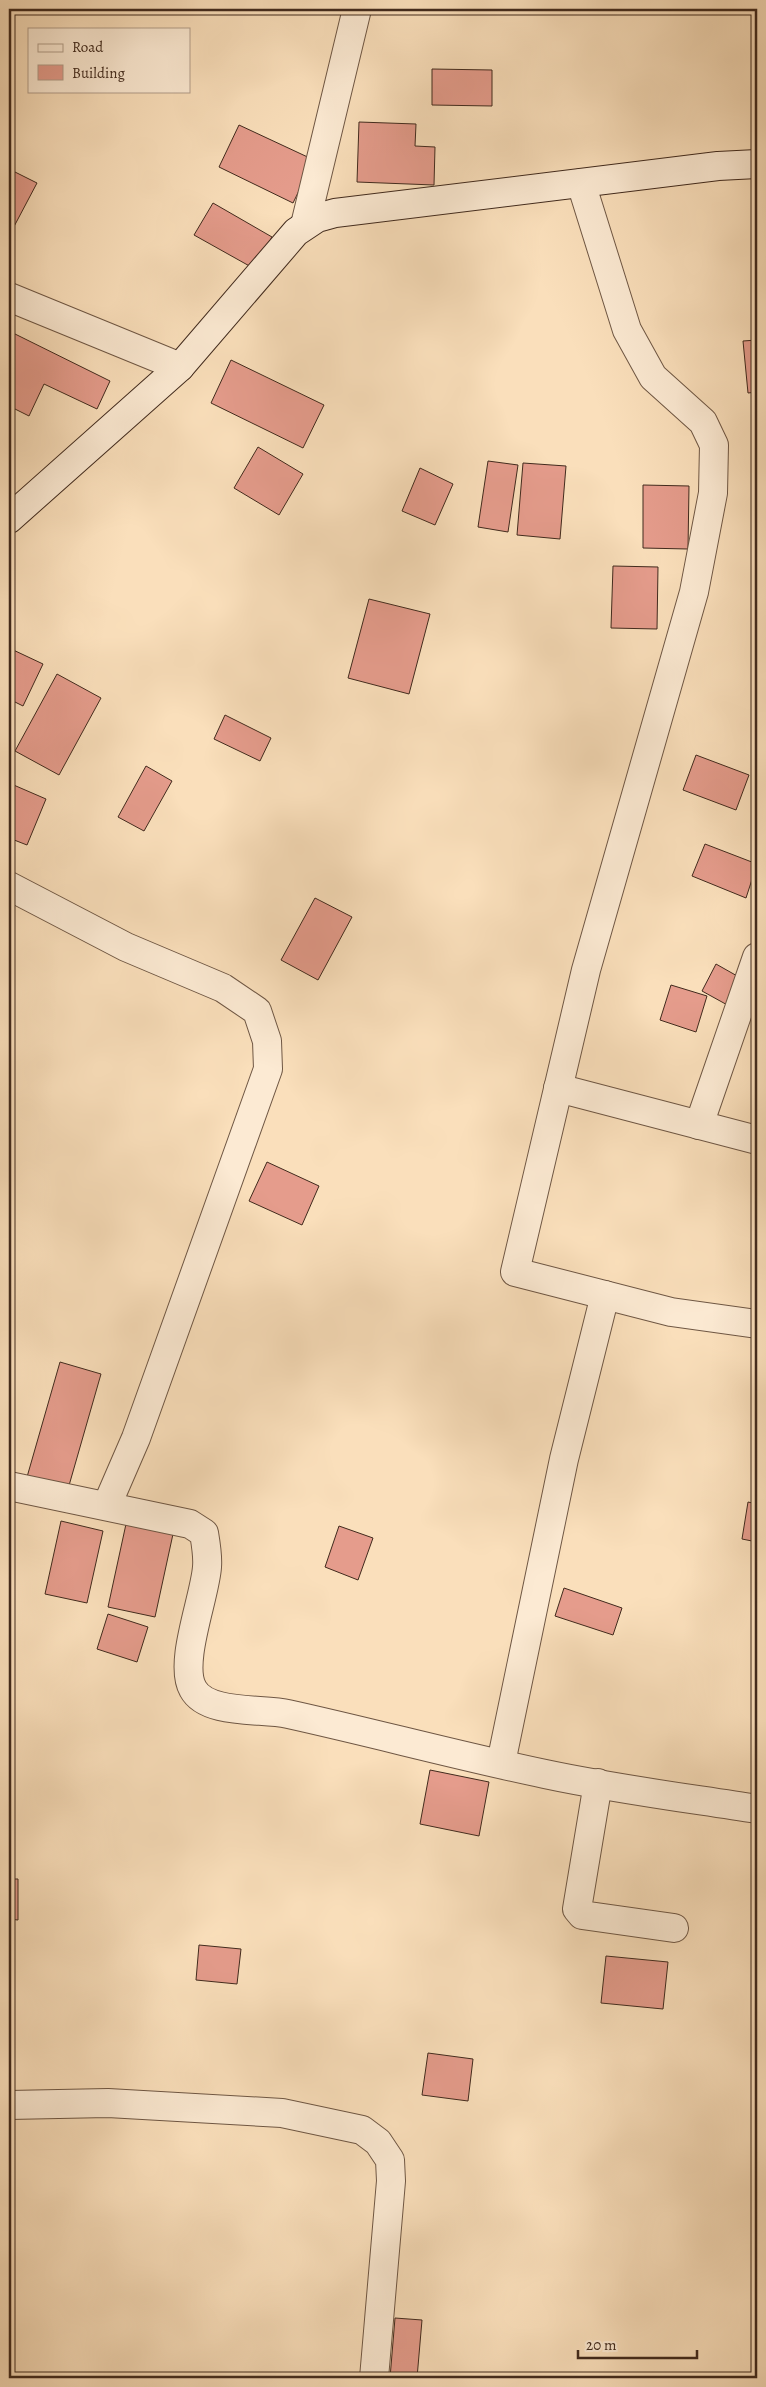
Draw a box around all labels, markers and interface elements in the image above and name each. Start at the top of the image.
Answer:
legend [28,28,190,92]
text: Road [72,37,104,57]
text: Building [72,63,125,83]
scale bar [578,2327,697,2359]
text: 20 m [586,2335,617,2355]

